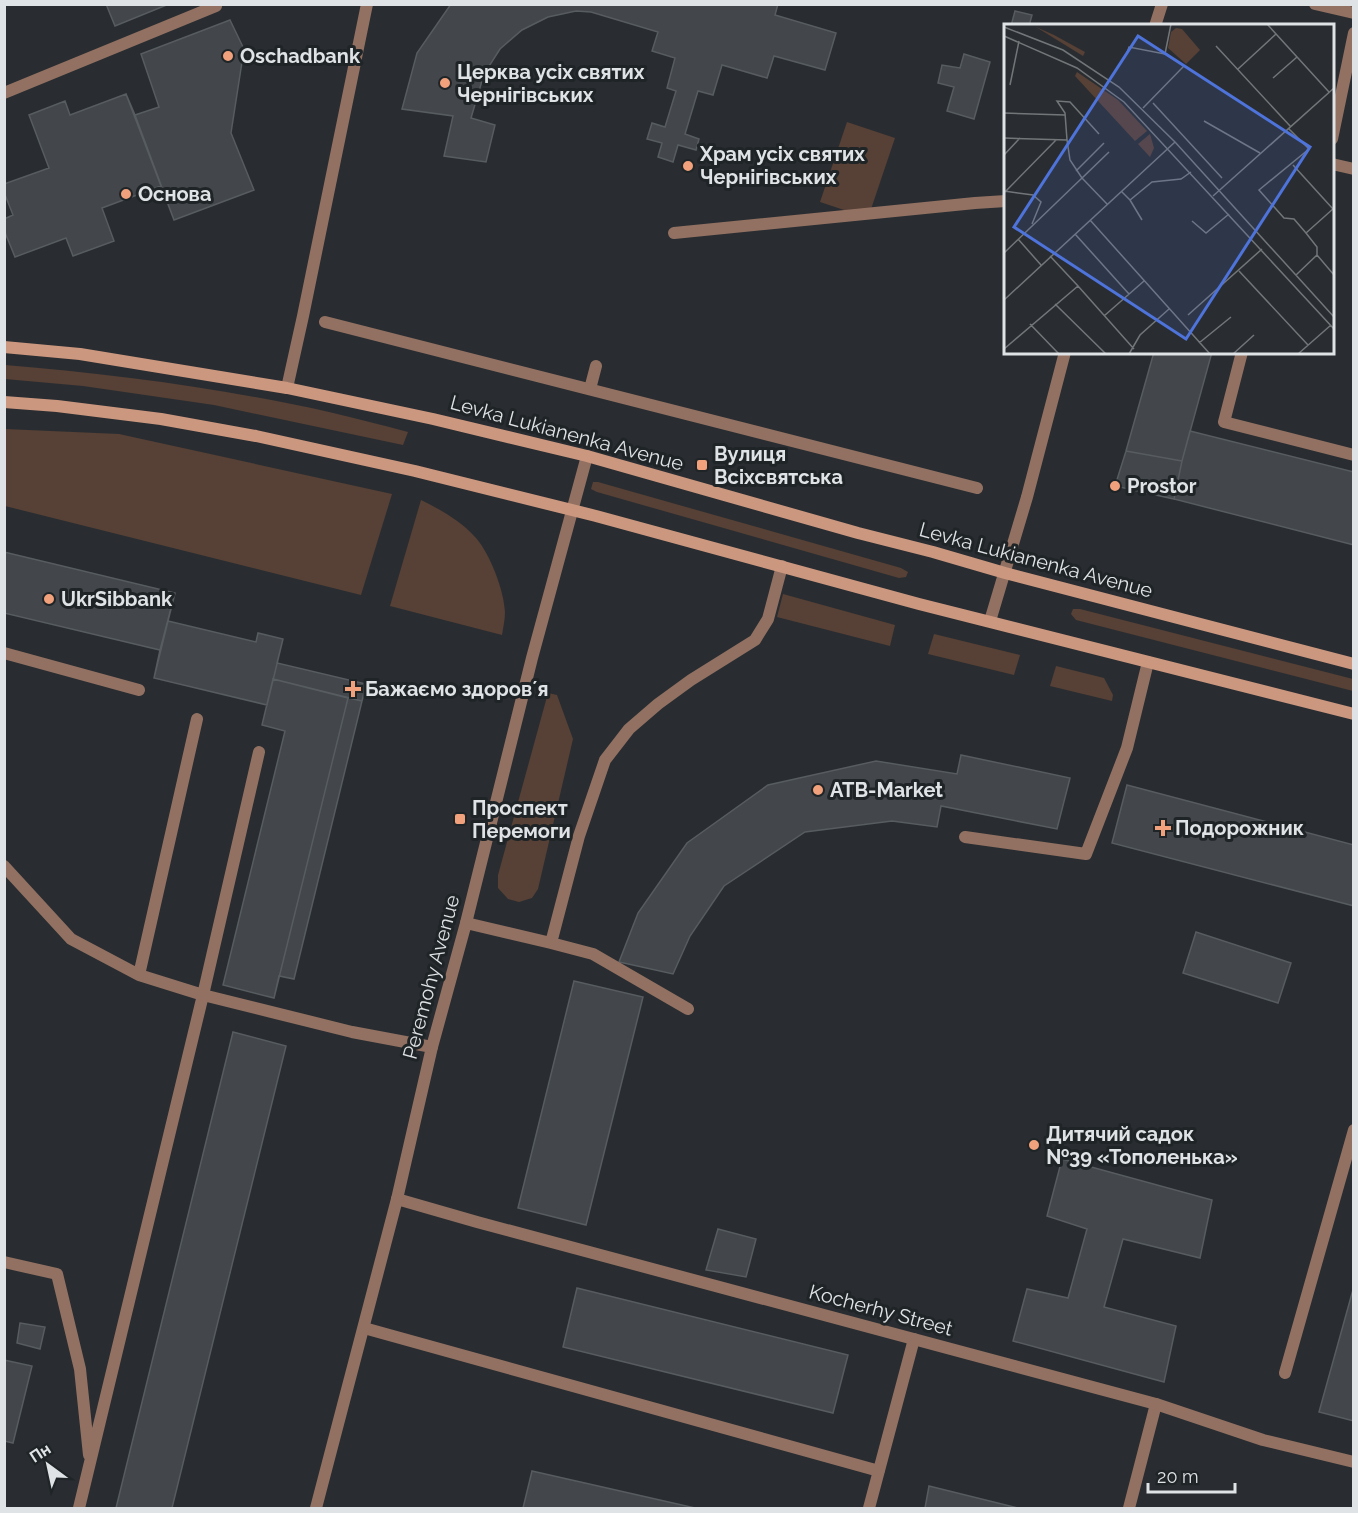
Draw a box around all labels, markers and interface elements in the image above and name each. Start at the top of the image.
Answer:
inset map [1004,24,1334,354]
place label: Oschadbank [240,44,361,68]
marker: Oschadbank [221,49,235,63]
place label: Церква усіх святих Чернігівських [457,60,645,107]
marker: Церква усіх святих Чернігівських [438,76,452,90]
place label: Храм усіх святих Чернігівських [699,142,865,189]
marker: Храм усіх святих Чернігівських [681,159,695,173]
place label: Основа [138,182,211,206]
marker: Основа [119,187,133,201]
street label: Levka Lukianenka Avenue [448,390,687,476]
place label: Вулиця Всіхсвятська [714,442,843,489]
marker: Вулиця Всіхсвятська [695,458,709,472]
place label: Prostor [1127,474,1197,498]
marker: Prostor [1108,479,1122,493]
street label: Levka Lukianenka Avenue [917,517,1156,603]
place label: UkrSibbank [61,587,173,611]
marker: UkrSibbank [42,592,56,606]
place label: Бажаємо здоровʼя [365,677,549,701]
marker: Бажаємо здоровʼя [346,682,360,696]
place label: ATB-Market [830,778,943,802]
marker: ATB-Market [811,783,825,797]
place label: Проспект Перемоги [472,796,571,843]
marker: Проспект Перемоги [453,812,467,826]
place label: Подорожник [1175,816,1304,840]
marker: Подорожник [1156,821,1170,835]
street label: Peremohy Avenue [398,892,465,1062]
place label: Дитячий садок №39 «Тополенька» [1046,1122,1238,1169]
marker: Дитячий садок №39 «Тополенька» [1027,1138,1041,1152]
street label: Kocherhy Street [807,1279,956,1341]
north arrow [18,1435,78,1495]
text: Пн [26,1439,54,1467]
scale bar [1148,1456,1235,1494]
text: 20 m [1157,1466,1199,1487]

